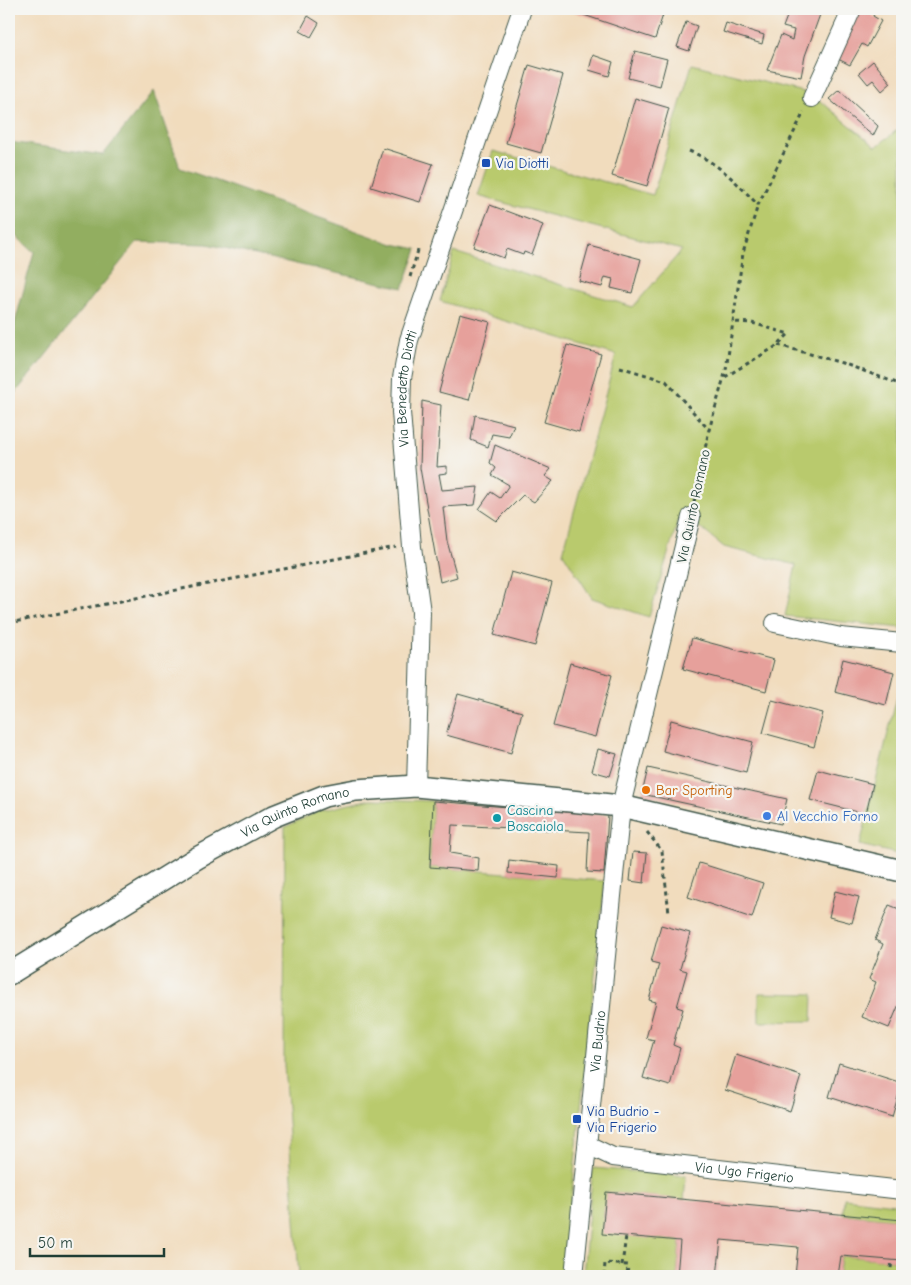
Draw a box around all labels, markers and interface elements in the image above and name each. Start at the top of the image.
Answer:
place label: Via Diotti [496,155,549,172]
marker: Via Diotti [480,157,492,169]
street label: Via Benedetto Diotti [393,328,421,448]
street label: Via Quinto Romano [673,448,714,564]
place label: Bar Sporting [656,782,733,799]
street label: Via Quinto Romano [238,783,351,841]
marker: Bar Sporting [640,784,652,796]
place label: Cascina Boscaiola [507,802,564,835]
place label: Al Vecchio Forno [777,808,878,825]
marker: Al Vecchio Forno [761,810,773,822]
marker: Cascina Boscaiola [491,812,503,824]
street label: Via Budrio [586,1010,610,1073]
place label: Via Budrio - Via Frigerio [587,1103,659,1136]
marker: Via Budrio - Via Frigerio [571,1113,583,1125]
street label: Via Ugo Frigerio [694,1158,795,1187]
scale bar [30,1225,164,1257]
text: 50 m [38,1234,73,1252]

